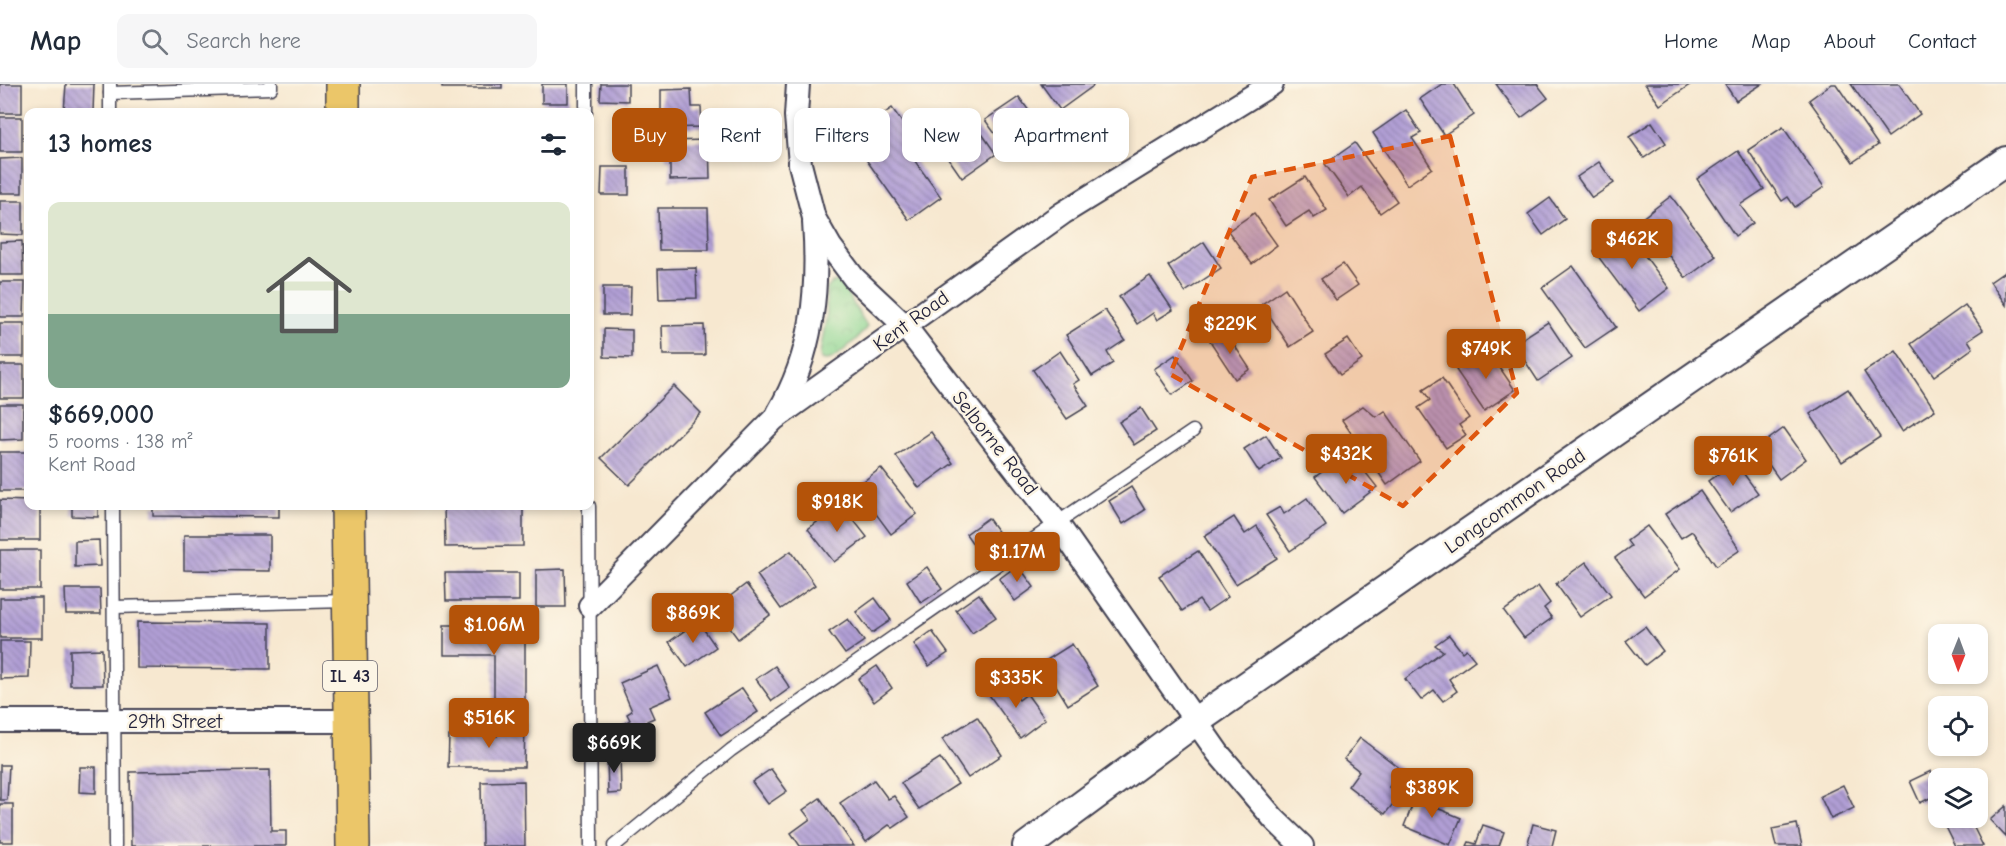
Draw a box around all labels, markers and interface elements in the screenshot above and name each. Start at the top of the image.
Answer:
search box [117,14,537,68]
text: Map [30,25,81,57]
icon: search [138,25,171,58]
text: Search here [186,28,301,54]
text: Home [1664,29,1718,53]
text: Map [1751,29,1791,53]
text: About [1824,29,1875,53]
text: Contact [1908,29,1976,53]
chip: Buy [612,108,687,162]
chip: Rent [699,108,782,162]
chip: Filters [794,108,890,162]
chip: New [902,108,981,162]
chip: Apartment [993,108,1129,162]
icon: filters [537,128,570,161]
text: 13 homes [48,129,152,159]
pin: $462K [1590,219,1674,270]
text: $462K [1605,227,1659,250]
icon: home [255,241,363,349]
street label: Kent Road [869,286,953,356]
pin: $229K [1188,304,1272,355]
text: $229K [1203,312,1257,335]
pin: $749K [1444,329,1528,380]
text: $749K [1461,337,1511,360]
street label: Selborne Road [947,386,1043,500]
text: $669,000 [48,400,154,430]
text: 5 rooms · 138 m² [48,430,193,453]
pin: $432K [1304,434,1388,485]
pin: $761K [1691,436,1775,487]
text: $432K [1320,442,1372,465]
street label: Longcommon Road [1440,444,1590,558]
text: $761K [1708,444,1758,467]
text: Kent Road [48,453,136,476]
pin: $918K [795,482,879,533]
text: $918K [811,490,863,513]
pin: $1.17M [968,532,1066,583]
text: $1.17M [989,540,1045,563]
pin: $869K [651,593,735,644]
text: $869K [666,601,720,624]
pin: $1.06M [445,605,543,656]
text: $1.06M [463,613,525,636]
north arrow [1928,624,1988,684]
map controls [1928,624,1988,828]
pin: $335K [974,658,1058,709]
road number: IL 43 [323,661,377,691]
text: $335K [989,666,1043,689]
button: locate [1928,696,1988,756]
pin: $516K [447,698,531,749]
text: $516K [463,706,515,729]
street label: 29th Street [128,710,223,733]
pin: $669K [572,723,656,774]
text: $669K [587,731,641,754]
pin: $389K [1390,768,1474,819]
button: layers [1928,768,1988,828]
text: $389K [1405,776,1459,799]

